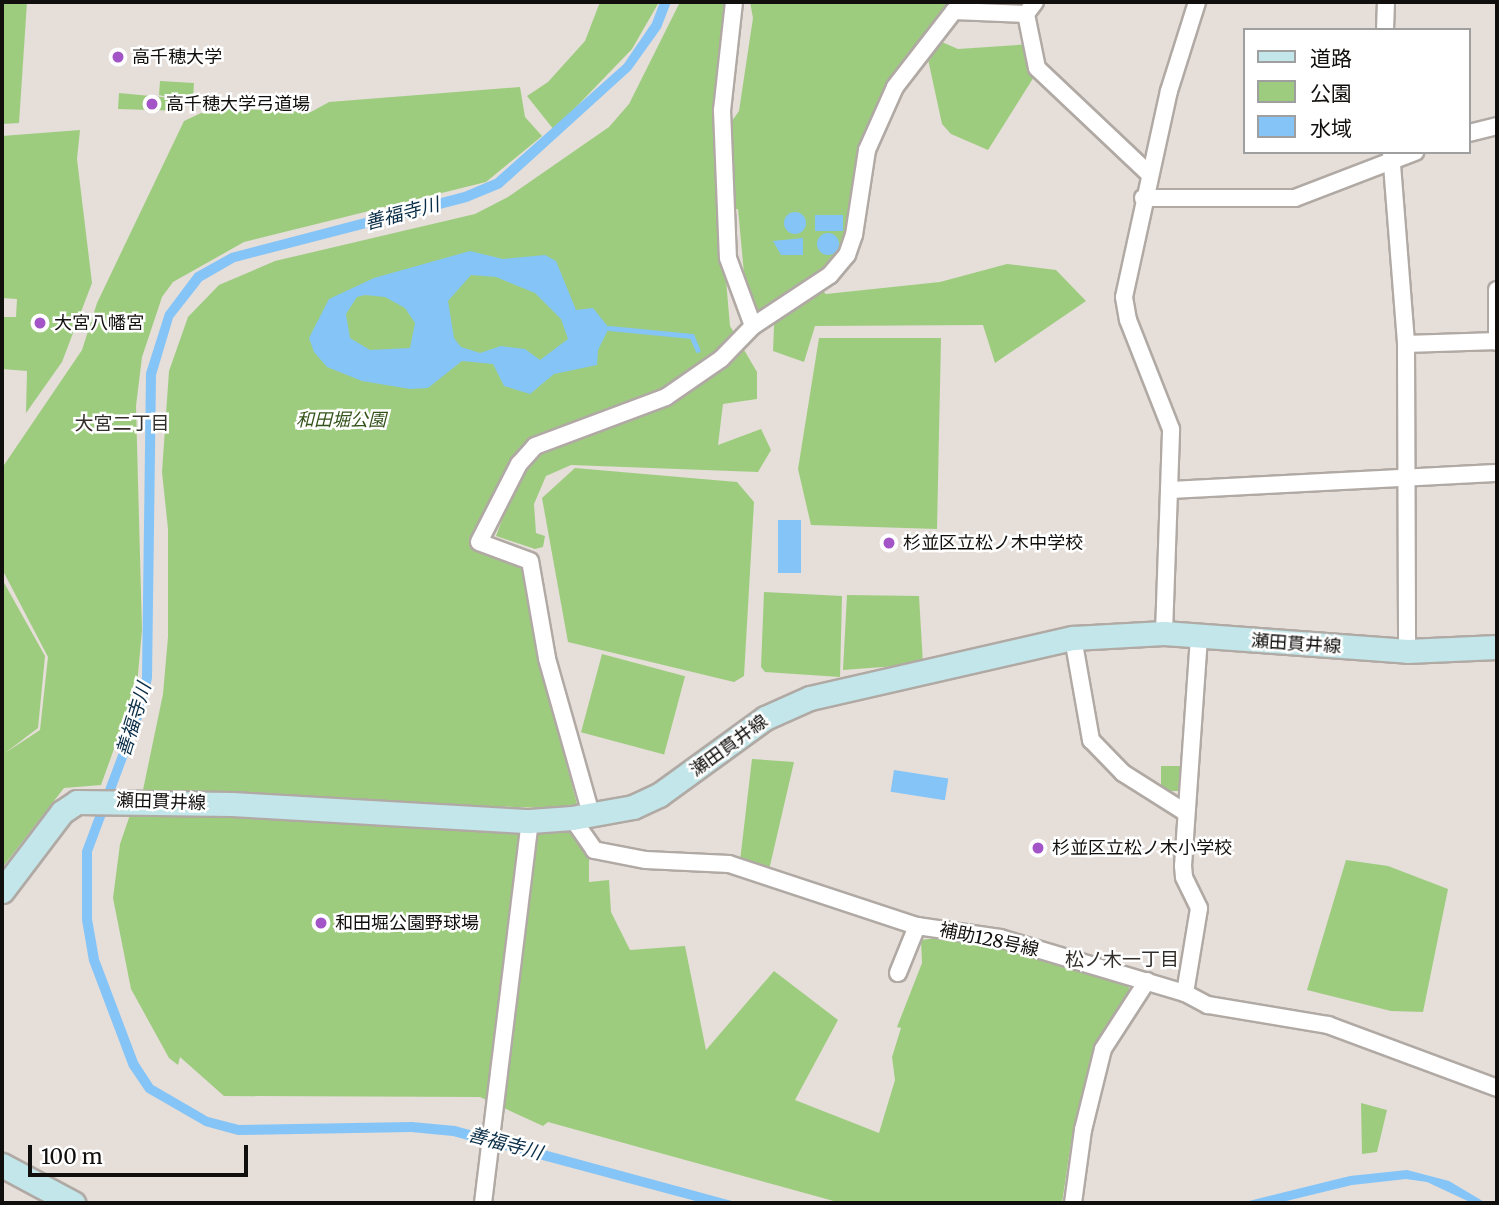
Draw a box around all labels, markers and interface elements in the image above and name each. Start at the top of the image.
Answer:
legend [1244,28,1471,154]
text: 道路 [1310,45,1352,72]
place label: 高千穂大学 [132,46,222,68]
marker: 高千穂大学 [110,49,126,65]
text: 公園 [1310,80,1352,107]
place label: 高千穂大学弓道場 [166,93,310,115]
marker: 高千穂大学弓道場 [144,96,160,112]
text: 水域 [1310,115,1352,142]
water label: 善福寺川 [362,193,442,235]
place label: 大宮八幡宮 [54,312,144,334]
marker: 大宮八幡宮 [32,315,48,331]
park label: 和田堀公園 [296,409,386,431]
district label: 大宮二丁目 [75,413,169,435]
place label: 杉並区立松ノ木中学校 [903,532,1083,554]
marker: 杉並区立松ノ木中学校 [881,535,897,551]
street label: 瀬田貫井線 [1250,630,1342,658]
water label: 善福寺川 [112,680,156,760]
street label: 瀬田貫井線 [686,711,772,781]
street label: 瀬田貫井線 [116,790,206,814]
place label: 杉並区立松ノ木小学校 [1052,837,1232,859]
marker: 杉並区立松ノ木小学校 [1030,840,1046,856]
place label: 和田堀公園野球場 [335,912,479,934]
marker: 和田堀公園野球場 [313,915,329,931]
street label: 補助128号線 [937,919,1041,961]
district label: 松ノ木一丁目 [1065,949,1179,971]
water label: 善福寺川 [465,1123,545,1165]
scale bar [32,1132,252,1176]
text: 100 m [41,1143,103,1170]

